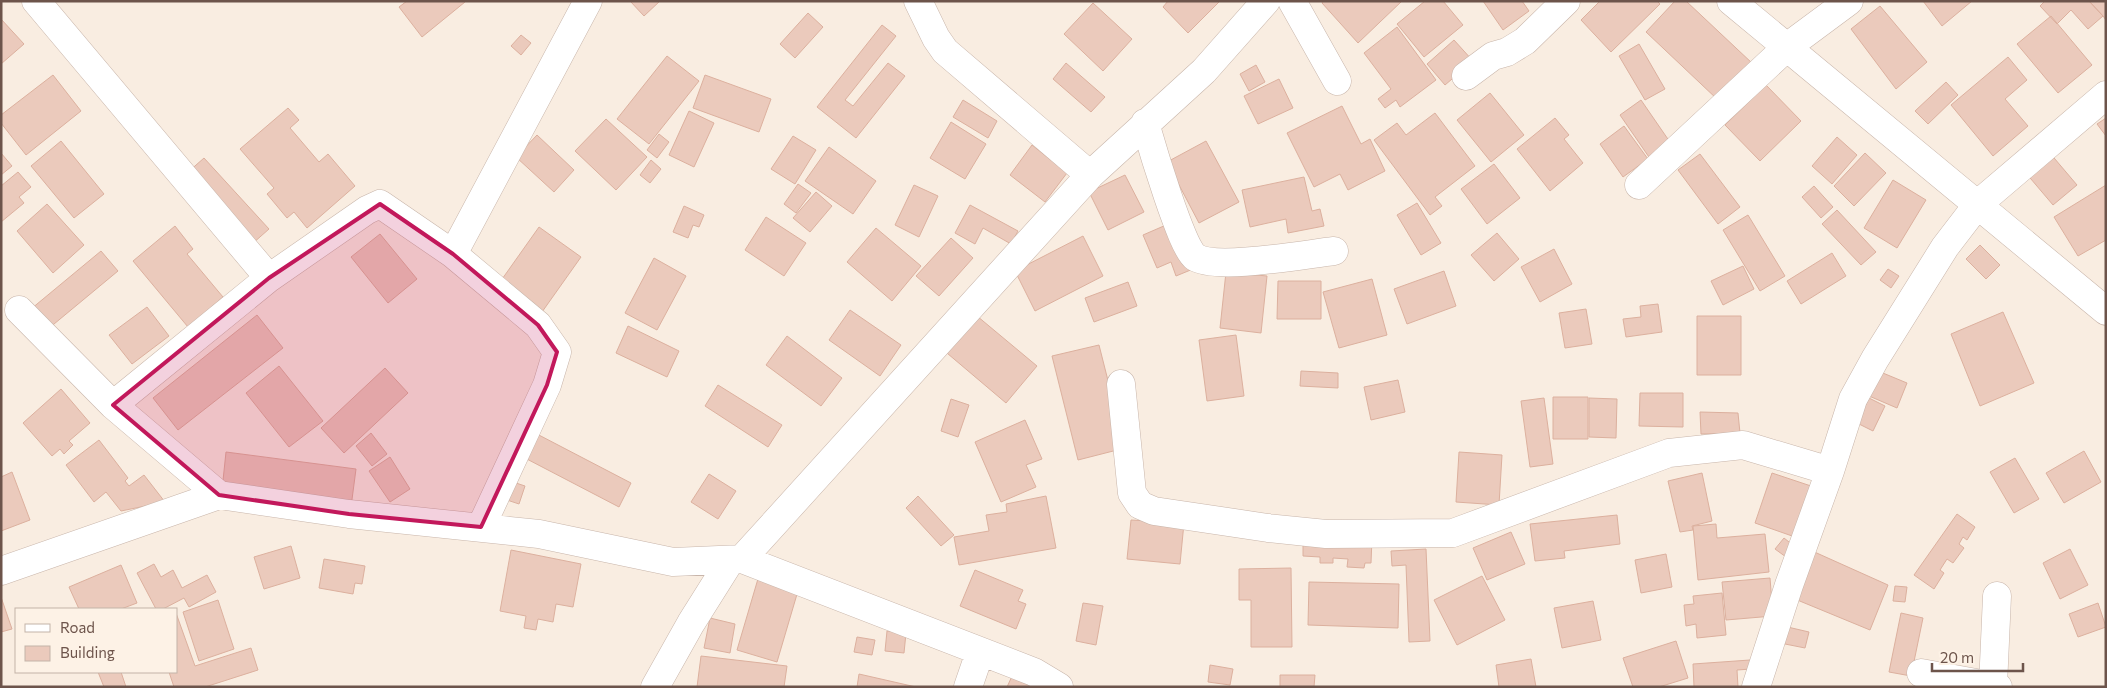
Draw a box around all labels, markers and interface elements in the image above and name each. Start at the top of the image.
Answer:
legend [15,608,178,673]
text: Road [60,618,95,636]
scale bar [1932,640,2023,672]
text: Building [60,643,115,661]
text: 20 m [1940,648,1974,666]

